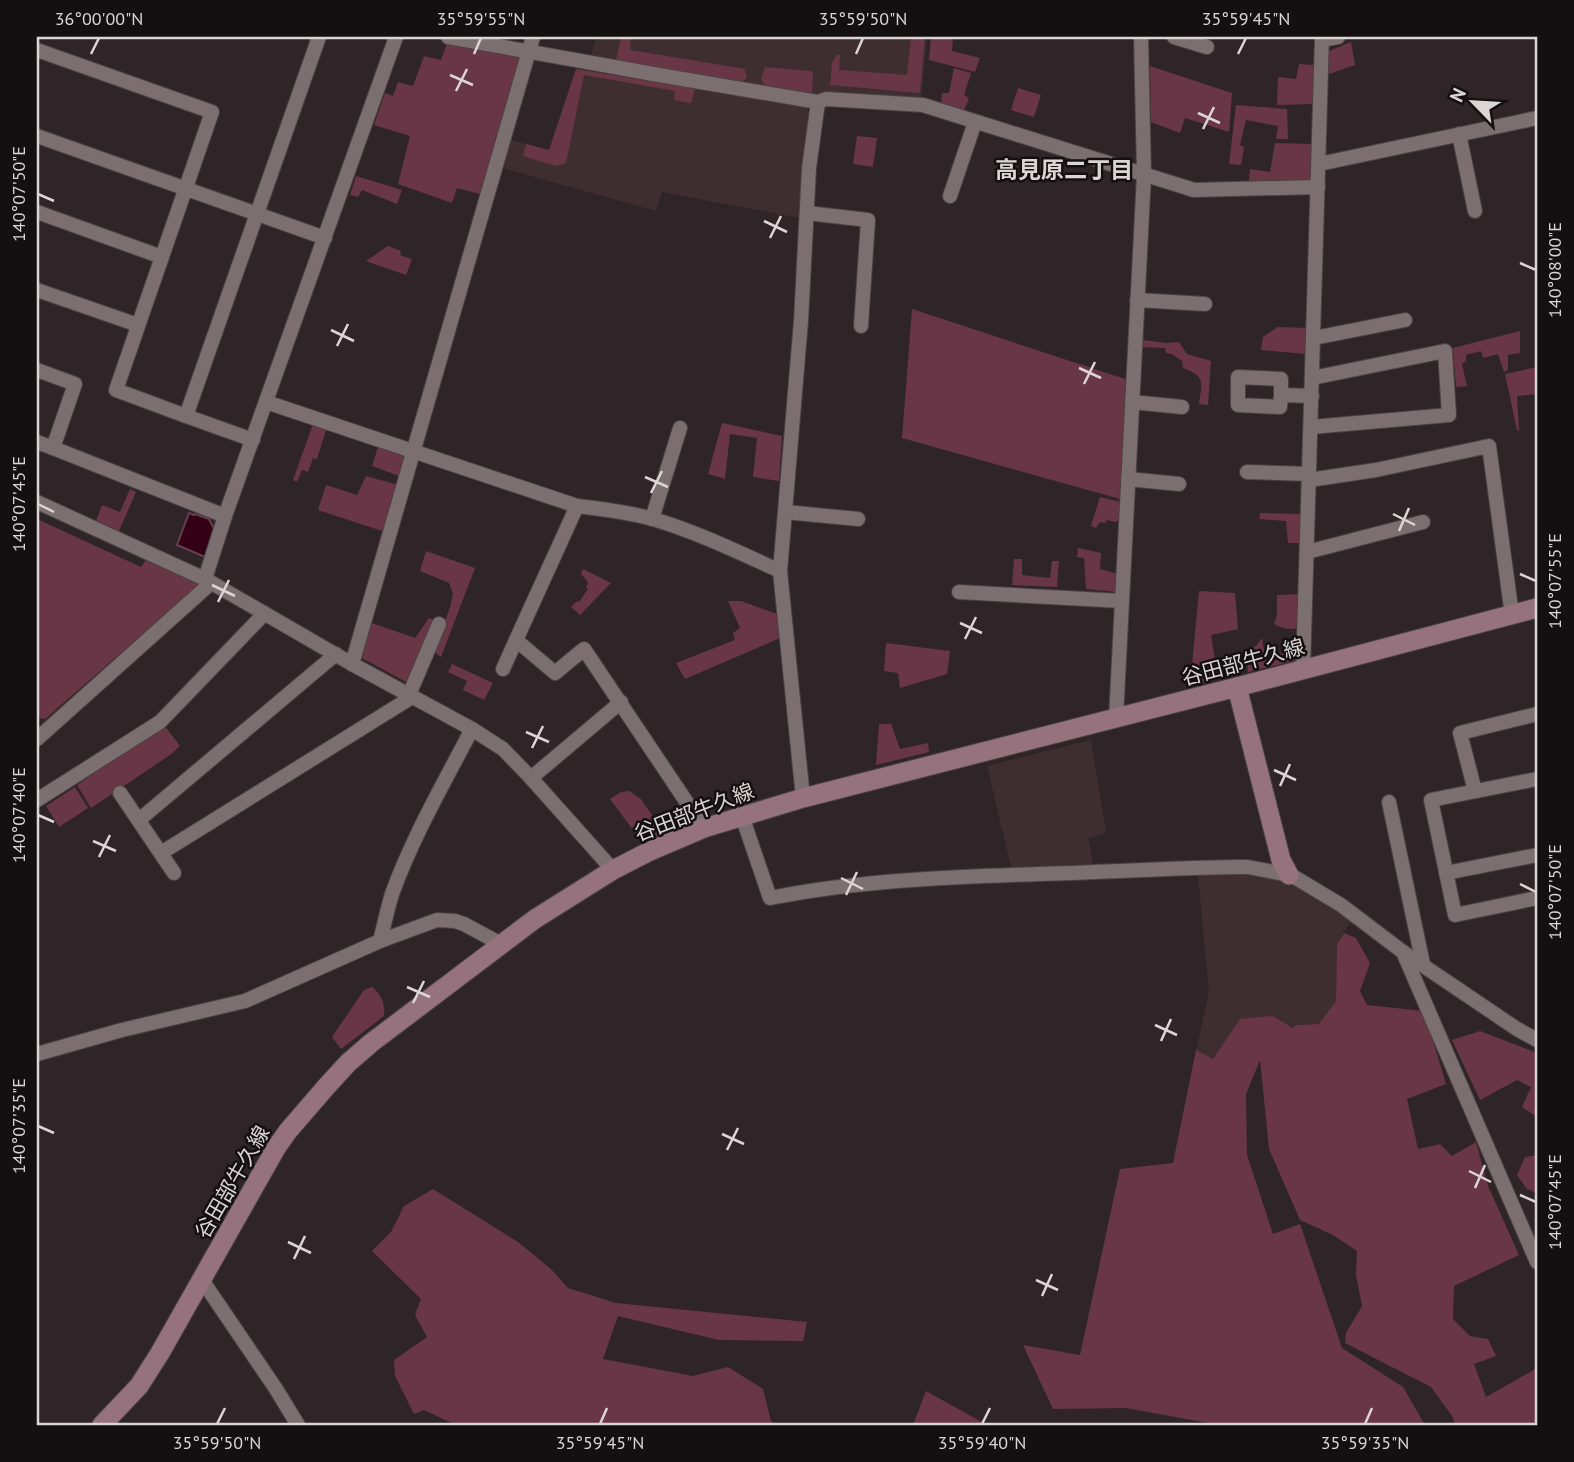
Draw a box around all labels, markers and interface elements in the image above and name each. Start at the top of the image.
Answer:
text: 36°00'00"N [55,7,143,30]
text: 35°59'55"N [437,7,525,30]
text: 35°59'50"N [819,7,907,30]
text: 35°59'45"N [1202,7,1290,30]
north arrow [1438,66,1508,136]
text: N [1444,84,1471,106]
text: 140°07'50"E [7,146,30,242]
district label: 高見原二丁目 [995,155,1133,184]
text: 140°08'00"E [1543,222,1566,318]
text: 140°07'45"E [7,456,30,552]
text: 140°07'55"E [1543,533,1566,629]
street label: 谷田部牛久線 [1179,633,1307,691]
text: 140°07'40"E [7,767,30,863]
street label: 谷田部牛久線 [630,777,758,847]
text: 140°07'50"E [1543,844,1566,940]
text: 140°07'35"E [7,1078,30,1174]
street label: 谷田部牛久線 [189,1121,275,1243]
text: 140°07'45"E [1543,1154,1566,1250]
text: 35°59'50"N [173,1431,261,1454]
text: 35°59'45"N [556,1431,644,1454]
text: 35°59'40"N [938,1431,1026,1454]
text: 35°59'35"N [1321,1431,1409,1454]

